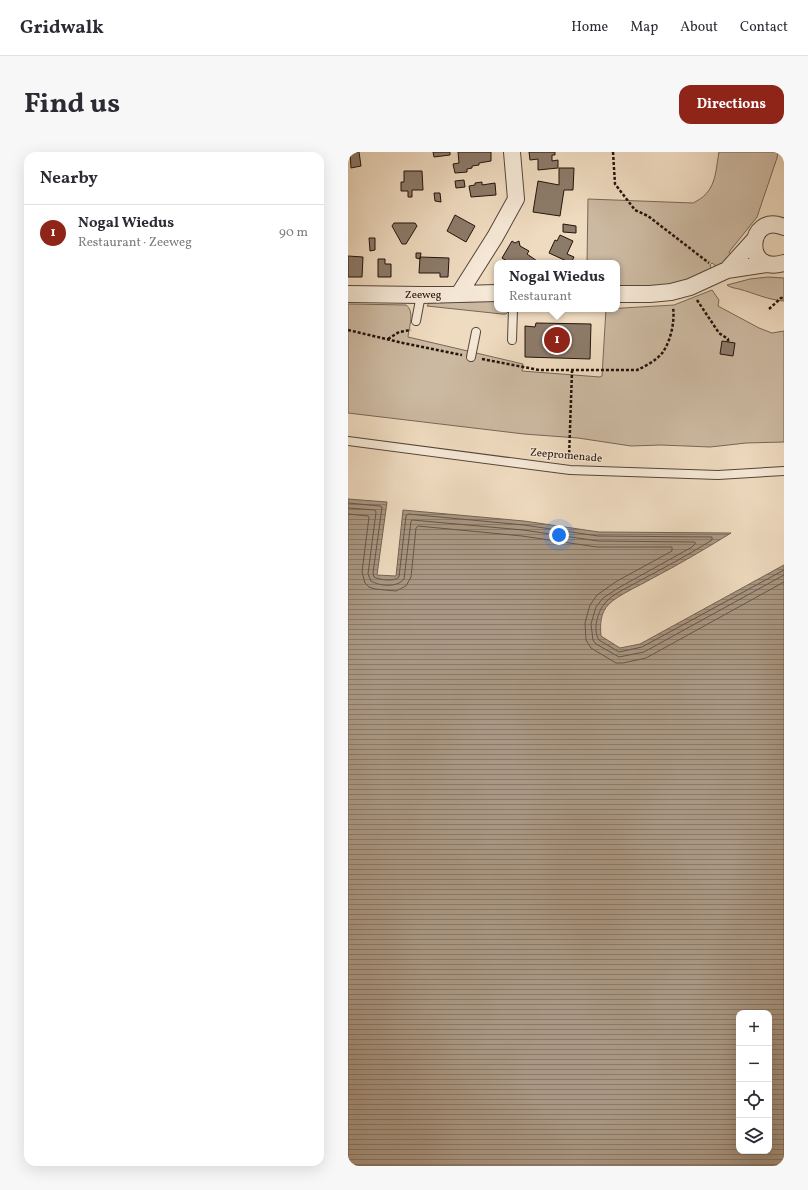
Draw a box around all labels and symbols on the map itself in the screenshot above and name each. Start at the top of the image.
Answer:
street label: Zeeweg [405,288,442,303]
pin: 1 [544,325,570,355]
street label: Zeepromenade [529,445,603,467]
your location [549,525,569,545]

